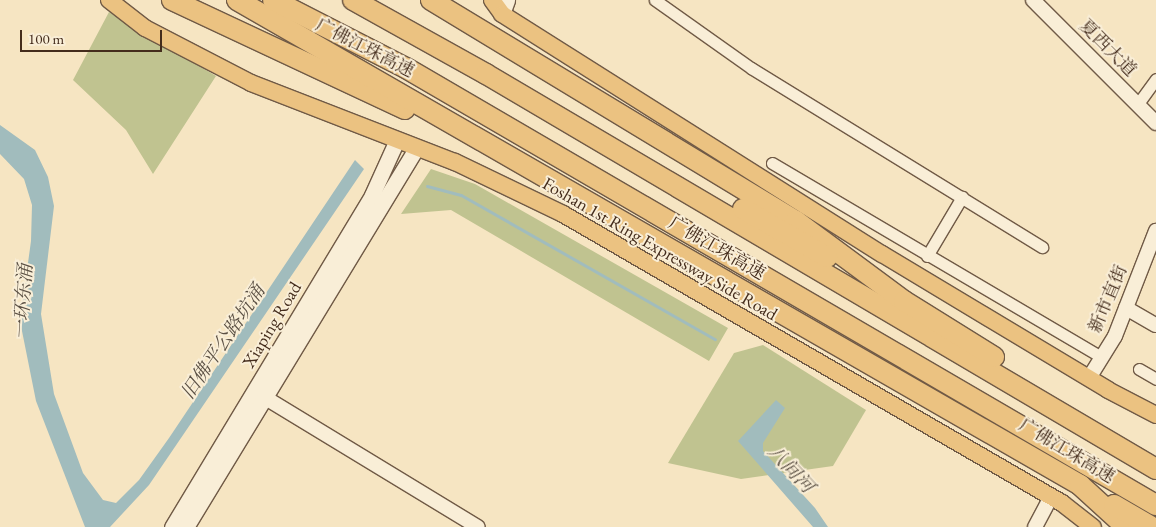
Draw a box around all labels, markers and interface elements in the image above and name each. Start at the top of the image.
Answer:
street label: 广佛江珠高速 [312,14,418,82]
street label: 夏西大道 [1075,15,1141,81]
scale bar [22,20,165,52]
text: 100 m [28,29,64,48]
street label: Foshan 1st Ring Expressway Side Road [539,173,781,325]
street label: 广佛江珠高速 [665,212,769,284]
street label: 新市直街 [1084,262,1132,336]
water label: 一环东涌 [9,263,37,341]
street label: Xiaping Road [238,278,306,372]
water label: 旧佛平公路坑涌 [176,280,270,404]
street label: 广佛江珠高速 [1015,414,1119,488]
water label: 八间河 [763,440,819,498]

